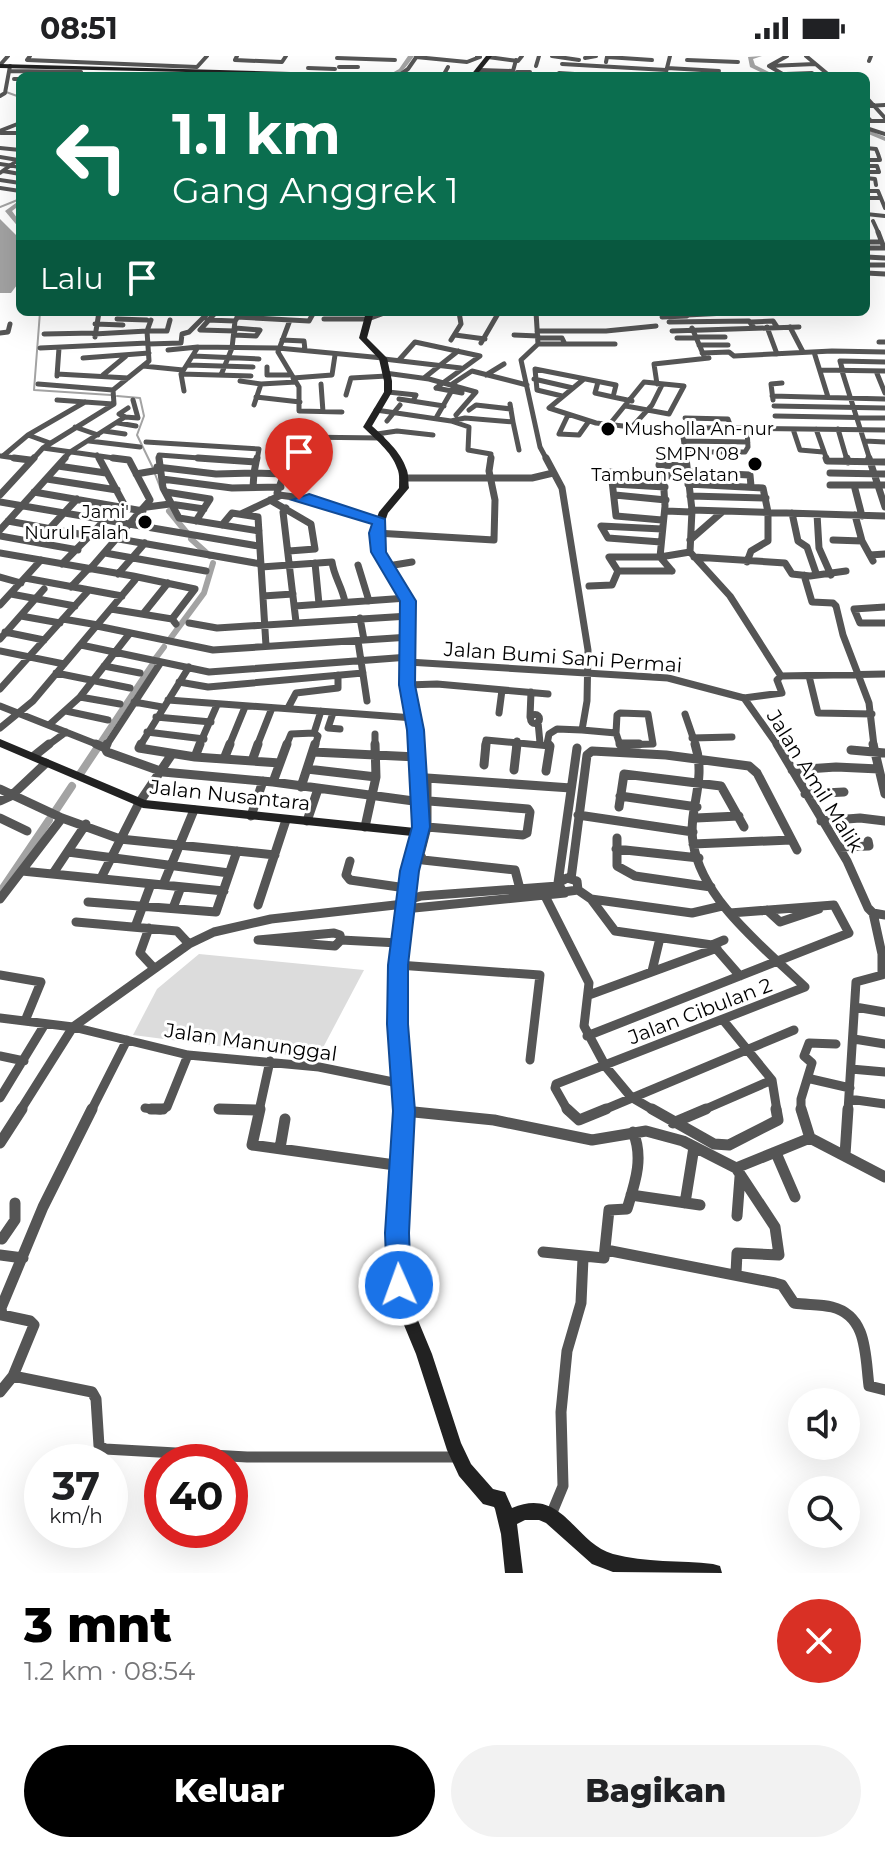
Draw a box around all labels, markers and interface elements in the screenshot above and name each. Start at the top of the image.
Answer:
text: 08:51 [40,10,118,47]
text: 1.1 km [172,100,341,168]
icon: left [40,104,144,208]
text: Gang Anggrek 1 [172,168,459,212]
icon: arrive [120,256,164,300]
text: Lalu [40,260,104,297]
pin [265,418,333,500]
place label: Musholla An-nur [624,418,774,440]
marker: Musholla An-nur [599,420,617,438]
icon: arrive [277,430,321,474]
place label: SMPN 08 Tambun Selatan [591,443,739,486]
marker: SMPN 08 Tambun Selatan [746,455,764,473]
place label: Jami' Nurul Falah [24,501,129,544]
marker: Jami' Nurul Falah [136,513,154,531]
street label: Jalan Bumi Sani Permai [442,637,683,677]
street label: Jalan Amil Malik [761,705,868,856]
street label: Jalan Nusantara [148,775,311,815]
street label: Jalan Cibulan 2 [624,973,775,1050]
street label: Jalan Manunggal [162,1018,339,1066]
position arrow [357,1243,441,1327]
map controls [788,1388,860,1548]
button: sound [788,1388,860,1460]
speed limit sign: 40 [144,1444,248,1548]
text: 37 [52,1461,100,1510]
button: search [788,1476,860,1548]
text: km/h [49,1504,103,1528]
text: 3 mnt [24,1596,172,1654]
button: close [777,1599,861,1683]
text: 1.2 km · 08:54 [24,1655,195,1687]
button: Keluar [24,1745,435,1837]
button: Bagikan [451,1745,861,1837]

